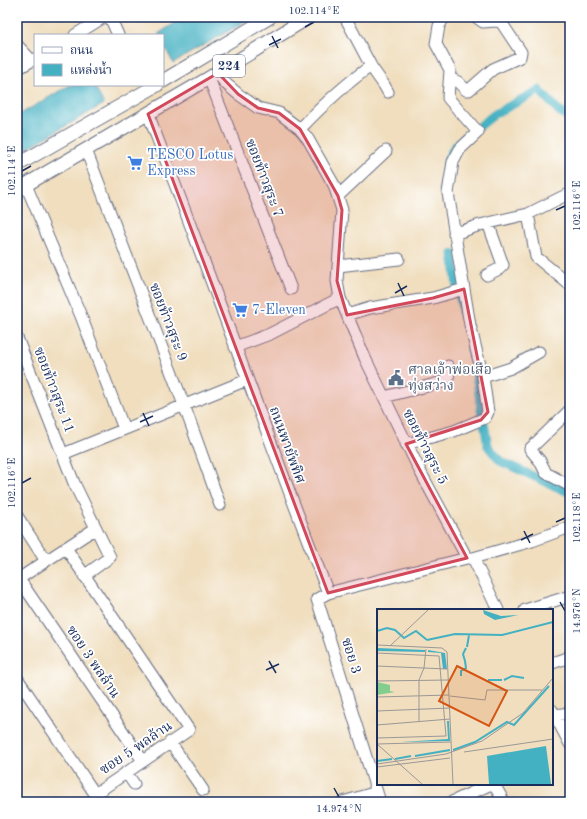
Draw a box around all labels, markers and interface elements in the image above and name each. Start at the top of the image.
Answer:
text: 102.114°E [289,6,339,16]
legend [34,34,164,86]
text: ถนน [70,45,93,57]
road number: 224 [213,55,245,77]
text: แหล่งน้ำ [70,61,112,77]
street label: ซอยท้าวสุระ 7 [242,136,287,219]
text: 102.114°E [7,146,17,196]
place label: TESCO Lotus Express [147,148,233,178]
supermarket icon: TESCO Lotus Express [126,154,144,172]
text: 102.116°E [572,181,582,231]
street label: ซอยท้าวสุระ 9 [146,280,191,363]
supermarket icon: 7-Eleven [231,301,249,319]
place label: 7-Eleven [252,303,306,317]
street label: ซอยท้าวสุระ 11 [30,344,79,435]
place label: ศาลเจ้าพ่อเสือ ทุ่งสว่าง [408,361,492,394]
public building icon: ศาลเจ้าพ่อเสือ ทุ่งสว่าง [387,369,405,387]
street label: ถนนพายัพทิศ [267,404,308,485]
street label: ซอยท้าวสุระ 5 [399,406,452,487]
text: 102.116°E [7,458,17,508]
text: 102.118°E [572,493,582,543]
text: 14.976°N [572,588,582,634]
inset map [377,609,553,785]
street label: ซอย 3 พลล้าน [64,622,124,701]
street label: ซอย 3 [339,636,363,676]
street label: ซอย 5 พลล้าน [96,717,175,777]
text: 14.974°N [316,804,362,814]

